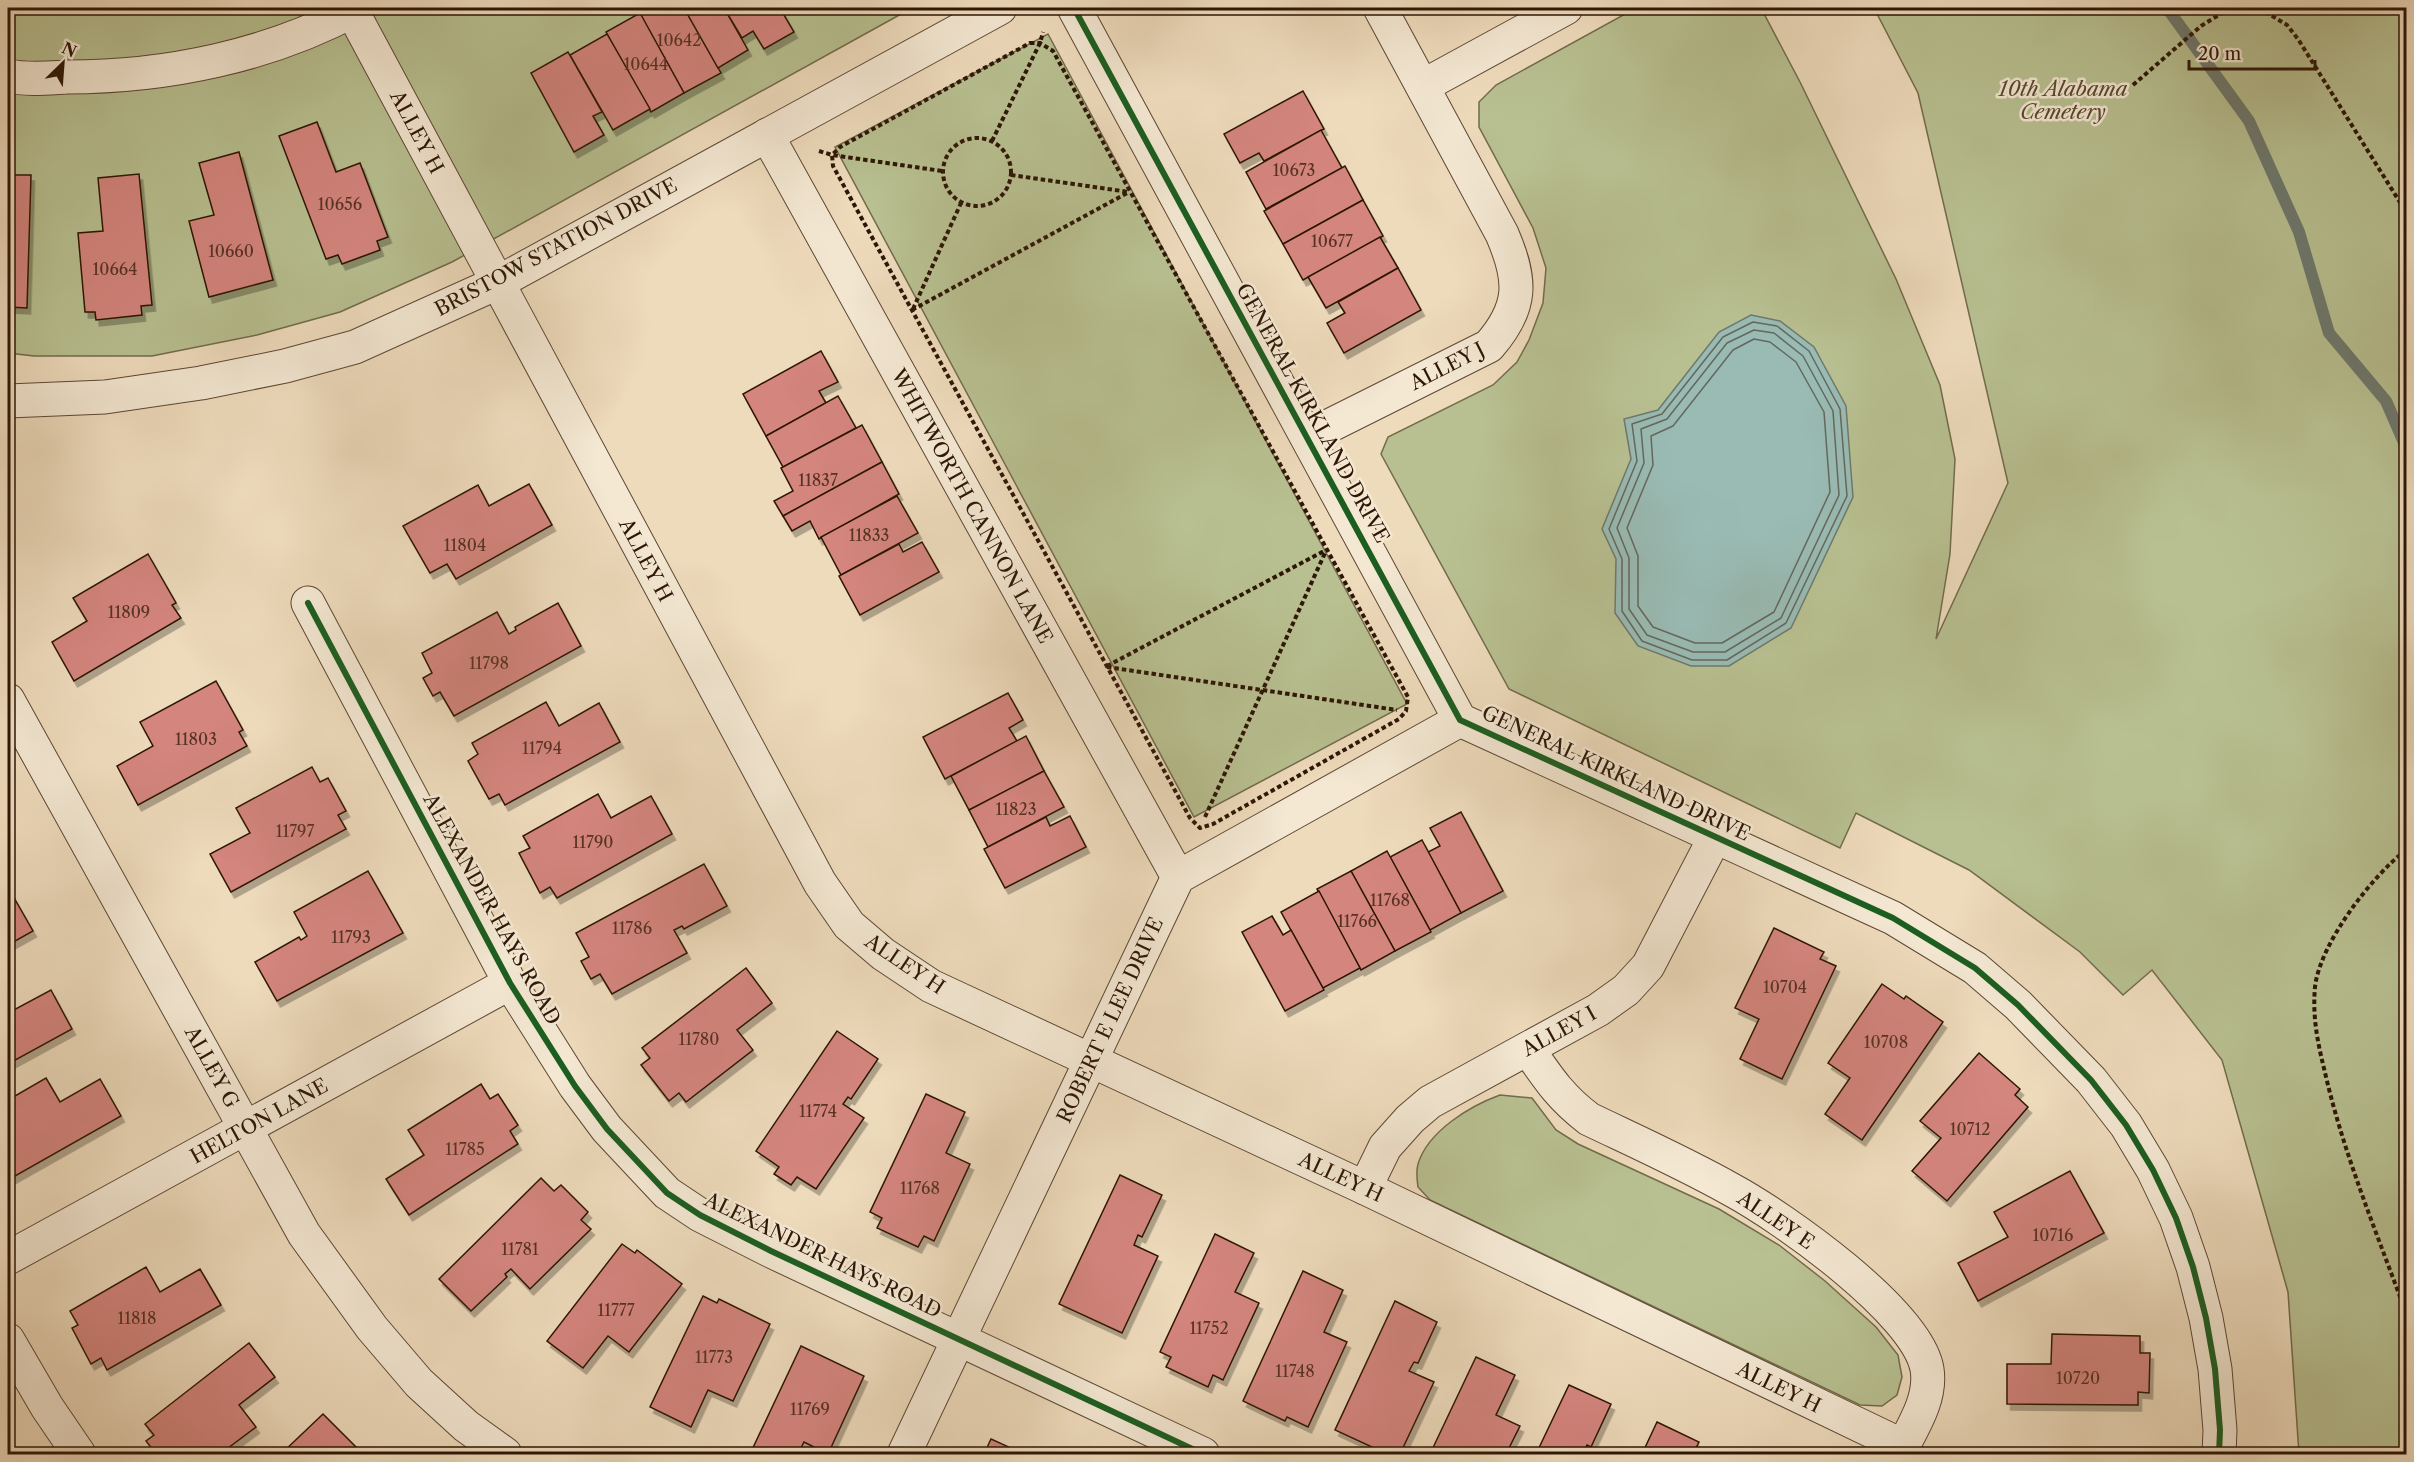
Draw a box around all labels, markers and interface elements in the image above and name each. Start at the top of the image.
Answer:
house number: 10642 [657,30,701,50]
north arrow [33,33,93,93]
scale bar [2189,33,2315,71]
text: N [59,37,80,61]
text: 20 m [2198,43,2242,65]
house number: 10644 [624,54,668,74]
park label: 10th Alabama Cemetery [1998,77,2127,124]
street label: ALLEY H [385,85,449,178]
house number: 10673 [1273,160,1315,180]
street label: BRISTOW STATION DRIVE [431,173,681,321]
house number: 10656 [318,194,362,214]
house number: 10677 [1311,231,1353,251]
house number: 10660 [208,241,254,261]
house number: 10664 [93,259,137,279]
street label: GENERAL KIRKLAND DRIVE [1231,279,1395,547]
street label: ALLEY J [1405,337,1488,395]
street label: WHITWORTH CANNON LANE [886,364,1058,648]
house number: 11837 [798,470,838,490]
street label: ALLEY H [614,513,678,606]
house number: 11833 [849,525,889,545]
house number: 11804 [444,535,486,555]
house number: 11809 [108,602,150,622]
house number: 11798 [469,653,509,673]
street label: GENERAL KIRKLAND DRIVE [1478,700,1754,846]
house number: 11803 [175,729,217,749]
house number: 11794 [522,738,562,758]
street label: ALEXANDER HAYS ROAD [418,788,566,1029]
house number: 11823 [996,799,1036,819]
house number: 11797 [276,821,314,841]
house number: 11790 [573,832,613,852]
house number: 11768 [1370,890,1410,910]
house number: 11766 [1337,911,1377,931]
street label: ROBERT E LEE DRIVE [1052,913,1168,1127]
house number: 11786 [612,918,652,938]
house number: 11793 [331,927,371,947]
street label: ALLEY H [860,928,949,999]
house number: 10704 [1763,977,1807,997]
street label: ALLEY I [1517,1001,1600,1062]
street label: ALLEY G [179,1021,244,1112]
house number: 11780 [679,1029,719,1049]
house number: 10708 [1864,1032,1908,1052]
street label: HELTON LANE [186,1073,332,1169]
house number: 11774 [799,1101,837,1121]
house number: 10712 [1950,1119,1990,1139]
house number: 11785 [445,1139,485,1159]
street label: ALLEY H [1294,1147,1387,1207]
house number: 11768 [900,1178,940,1198]
street label: ALLEY E [1732,1185,1819,1254]
street label: ALEXANDER HAYS ROAD [700,1187,945,1323]
house number: 10716 [2033,1225,2073,1245]
house number: 11781 [501,1239,539,1259]
house number: 11777 [597,1300,635,1320]
house number: 11818 [117,1308,157,1328]
house number: 11752 [1189,1318,1229,1338]
house number: 11773 [695,1347,733,1367]
street label: ALLEY H [1732,1356,1825,1418]
house number: 11748 [1275,1361,1315,1381]
house number: 10720 [2056,1368,2100,1388]
house number: 11769 [790,1399,830,1419]

